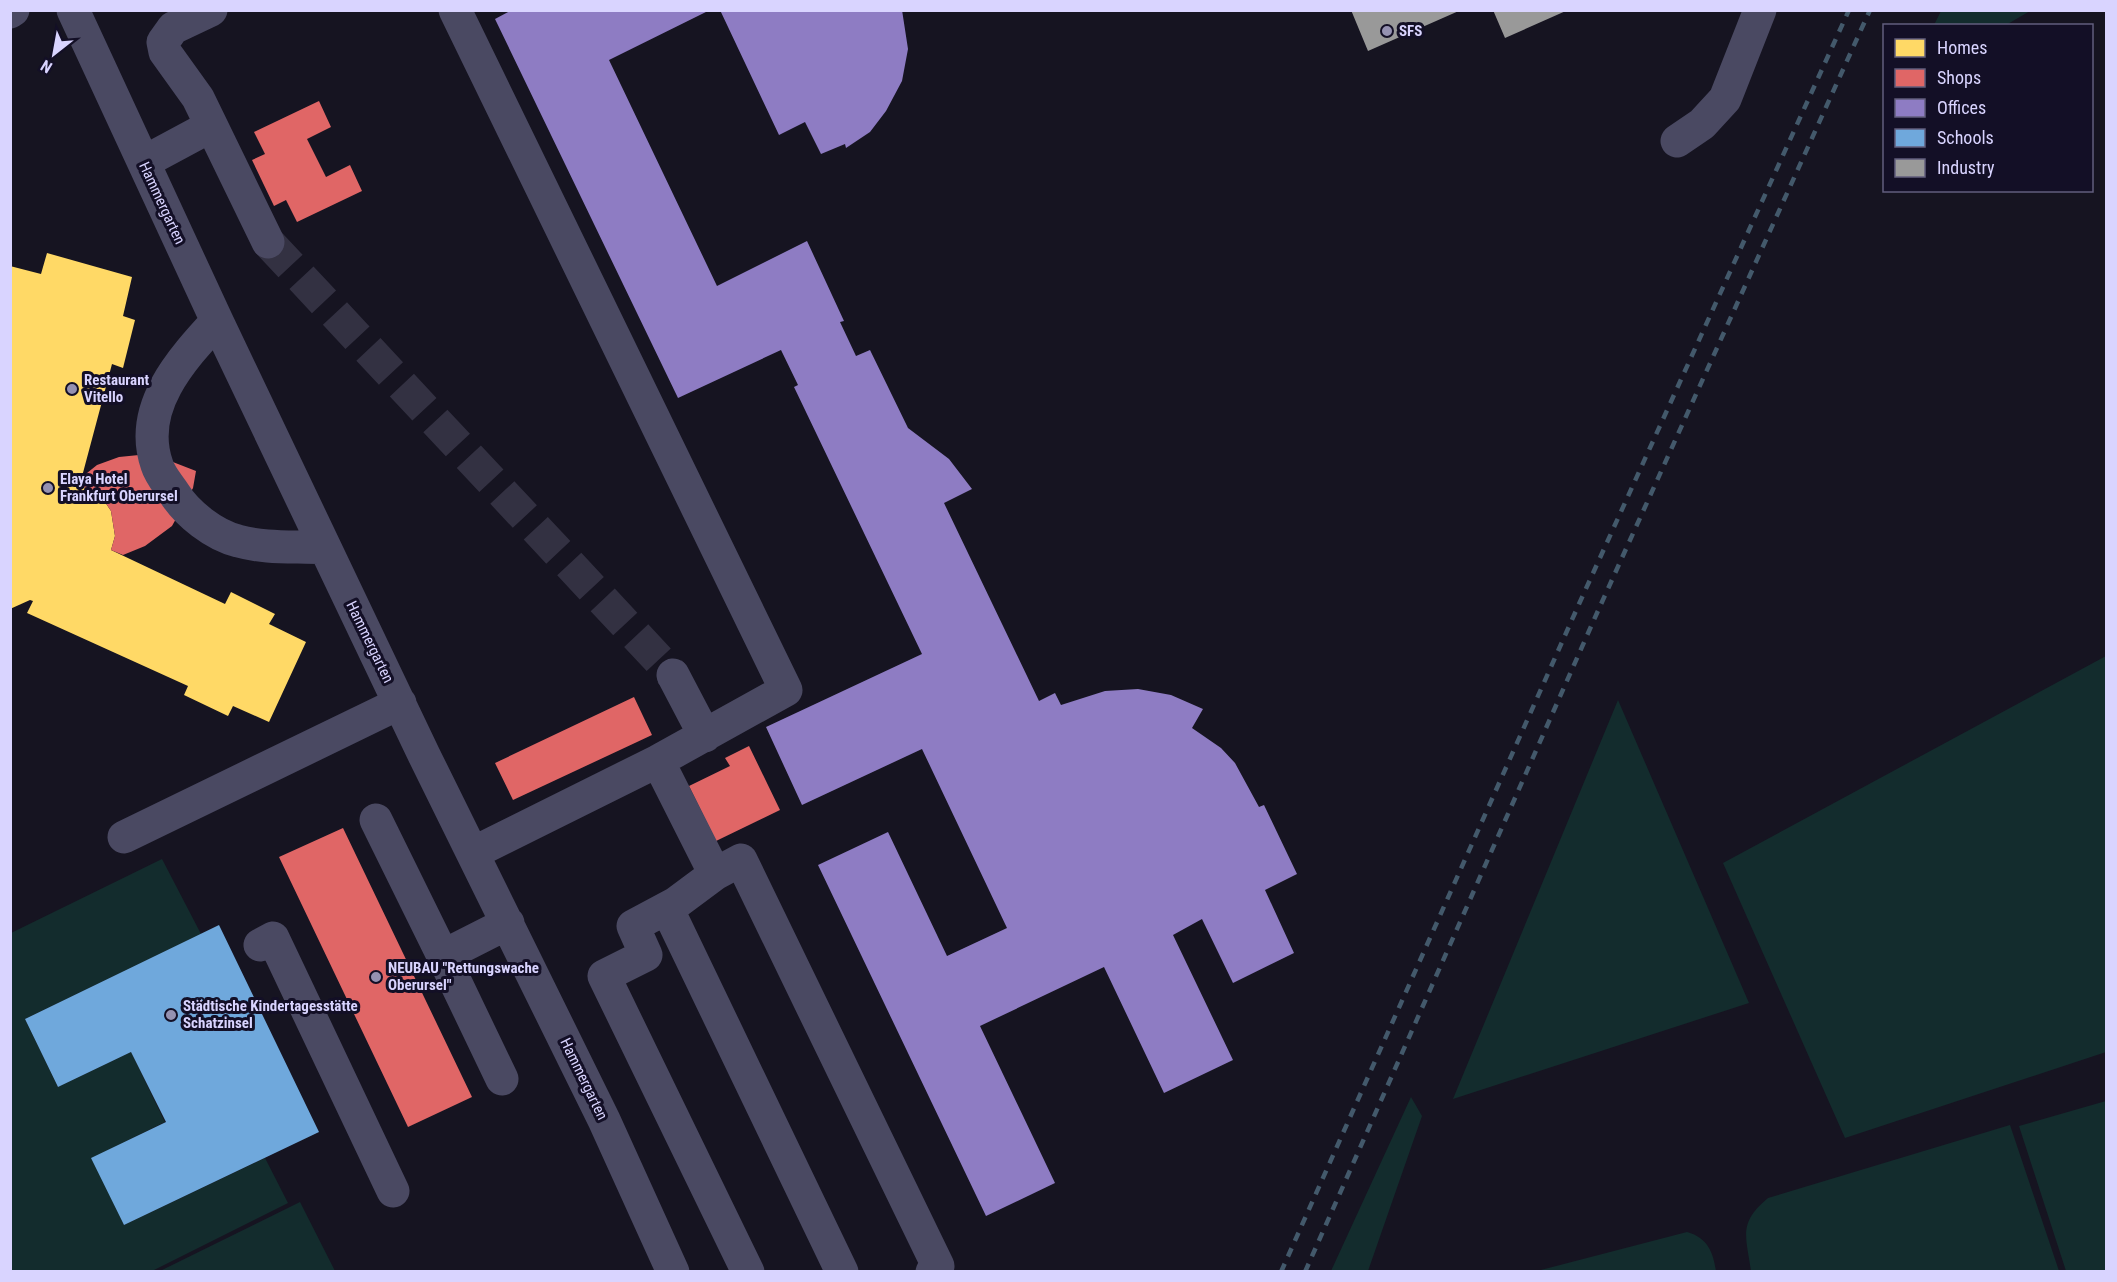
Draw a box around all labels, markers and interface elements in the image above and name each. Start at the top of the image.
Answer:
place label: SFS [1399,22,1422,40]
north arrow [24,24,84,84]
marker: SFS [1380,24,1394,38]
legend [1883,24,2093,192]
text: Homes [1937,37,1987,58]
text: N [37,56,56,77]
text: Shops [1937,67,1981,88]
text: Offices [1937,97,1986,118]
text: Schools [1937,127,1994,148]
text: Industry [1937,157,1995,178]
street label: Hammergarten [135,159,189,247]
place label: Restaurant Vitello [84,371,150,406]
marker: Restaurant Vitello [65,382,79,396]
place label: Elaya Hotel Frankfurt Oberursel [60,470,178,505]
marker: Elaya Hotel Frankfurt Oberursel [41,481,55,495]
street label: Hammergarten [342,598,398,686]
place label: NEUBAU "Rettungswache Oberursel" [388,959,539,994]
marker: NEUBAU "Rettungswache Oberursel" [369,970,383,984]
place label: Städtische Kindertagesstätte Schatzinsel [183,997,358,1032]
marker: Städtische Kindertagesstätte Schatzinsel [164,1008,178,1022]
street label: Hammergarten [556,1035,612,1123]

